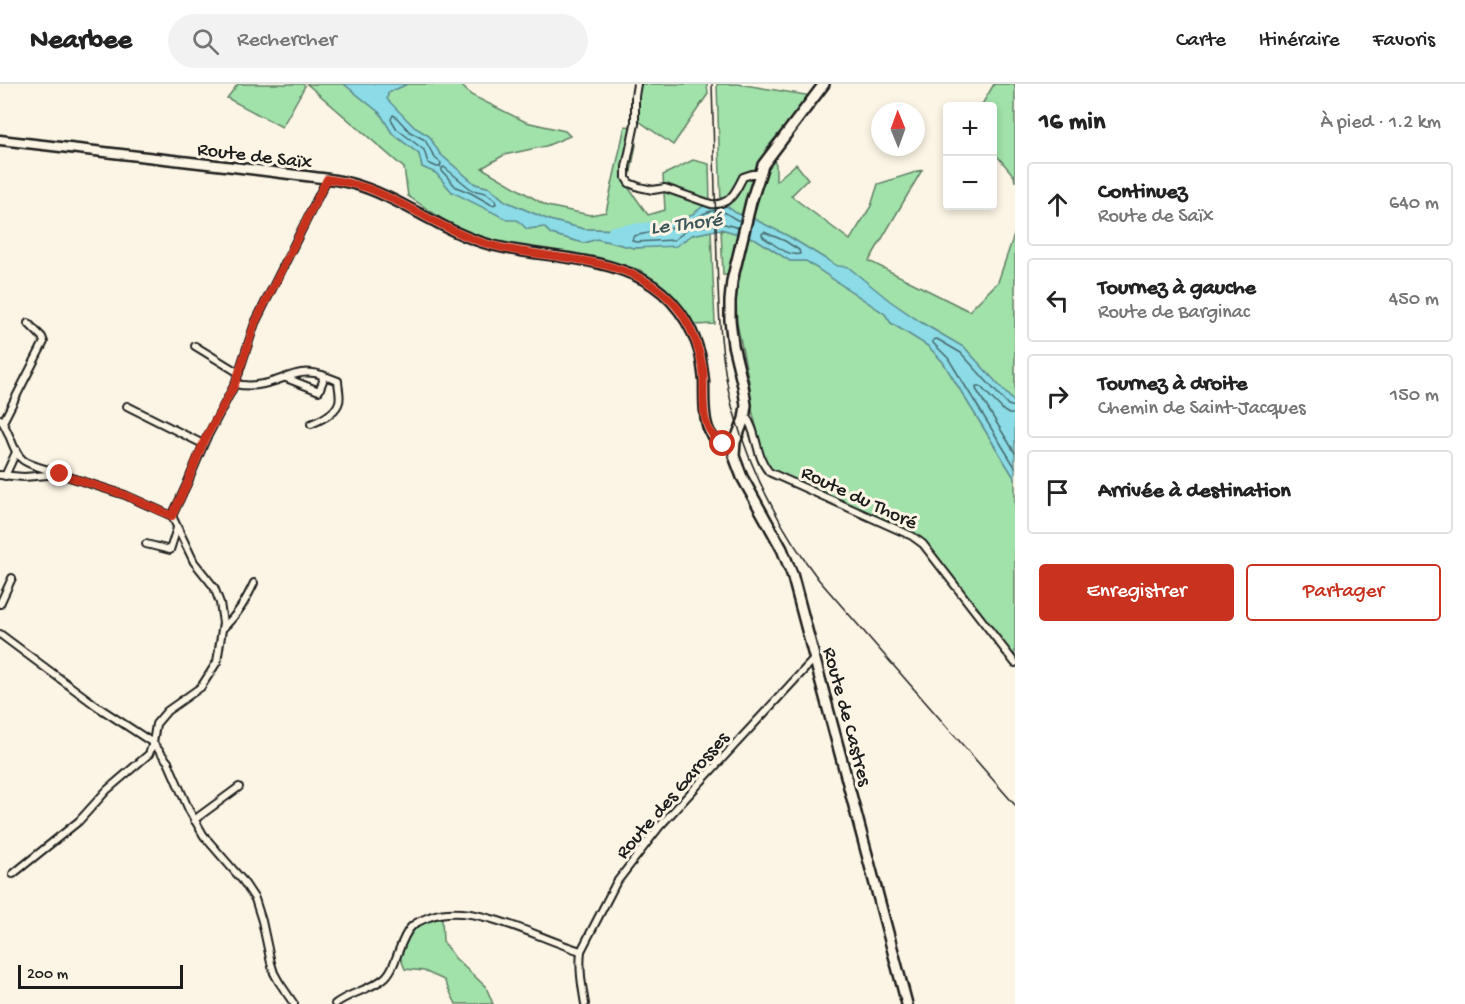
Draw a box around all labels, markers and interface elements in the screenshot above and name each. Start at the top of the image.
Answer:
search box [168,14,588,68]
text: Nearbee [30,25,132,58]
icon: search [189,25,222,58]
text: Rechercher [237,28,337,54]
text: Carte [1176,29,1226,54]
text: Itinéraire [1259,29,1340,54]
text: Favoris [1373,29,1435,54]
north arrow [871,102,925,156]
map controls [943,102,997,210]
button: + [943,102,997,156]
text: 16 min [1039,108,1105,139]
text: À pied · 1.2 km [1320,112,1441,135]
street label: Route de Saïx [196,139,314,176]
button: − [943,156,997,210]
text: Continuez [1098,180,1187,206]
icon: ahead [1041,188,1074,221]
text: 640 m [1389,193,1439,216]
text: Route de Saïx [1098,206,1213,229]
water label: Le Thoré [649,209,725,242]
text: Tournez à gauche [1098,276,1256,302]
icon: left [1041,284,1074,317]
text: 450 m [1389,289,1439,312]
text: Route de Barginac [1098,302,1250,325]
text: Tournez à droite [1098,372,1247,398]
icon: right [1041,380,1074,413]
text: 150 m [1390,385,1439,408]
text: Chemin de Saint-Jacques [1098,398,1306,421]
route start [709,430,735,456]
route end [46,460,72,486]
street label: Route du Thoré [797,462,921,536]
icon: arrive [1041,476,1074,509]
text: Arrivée à destination [1098,479,1291,505]
button: Enregistrer [1039,564,1234,621]
button: Partager [1246,564,1441,621]
street label: Route de Castres [816,645,875,789]
street label: Route des Garosses [612,727,736,865]
scale bar [18,962,183,990]
text: 200 m [27,966,68,985]

